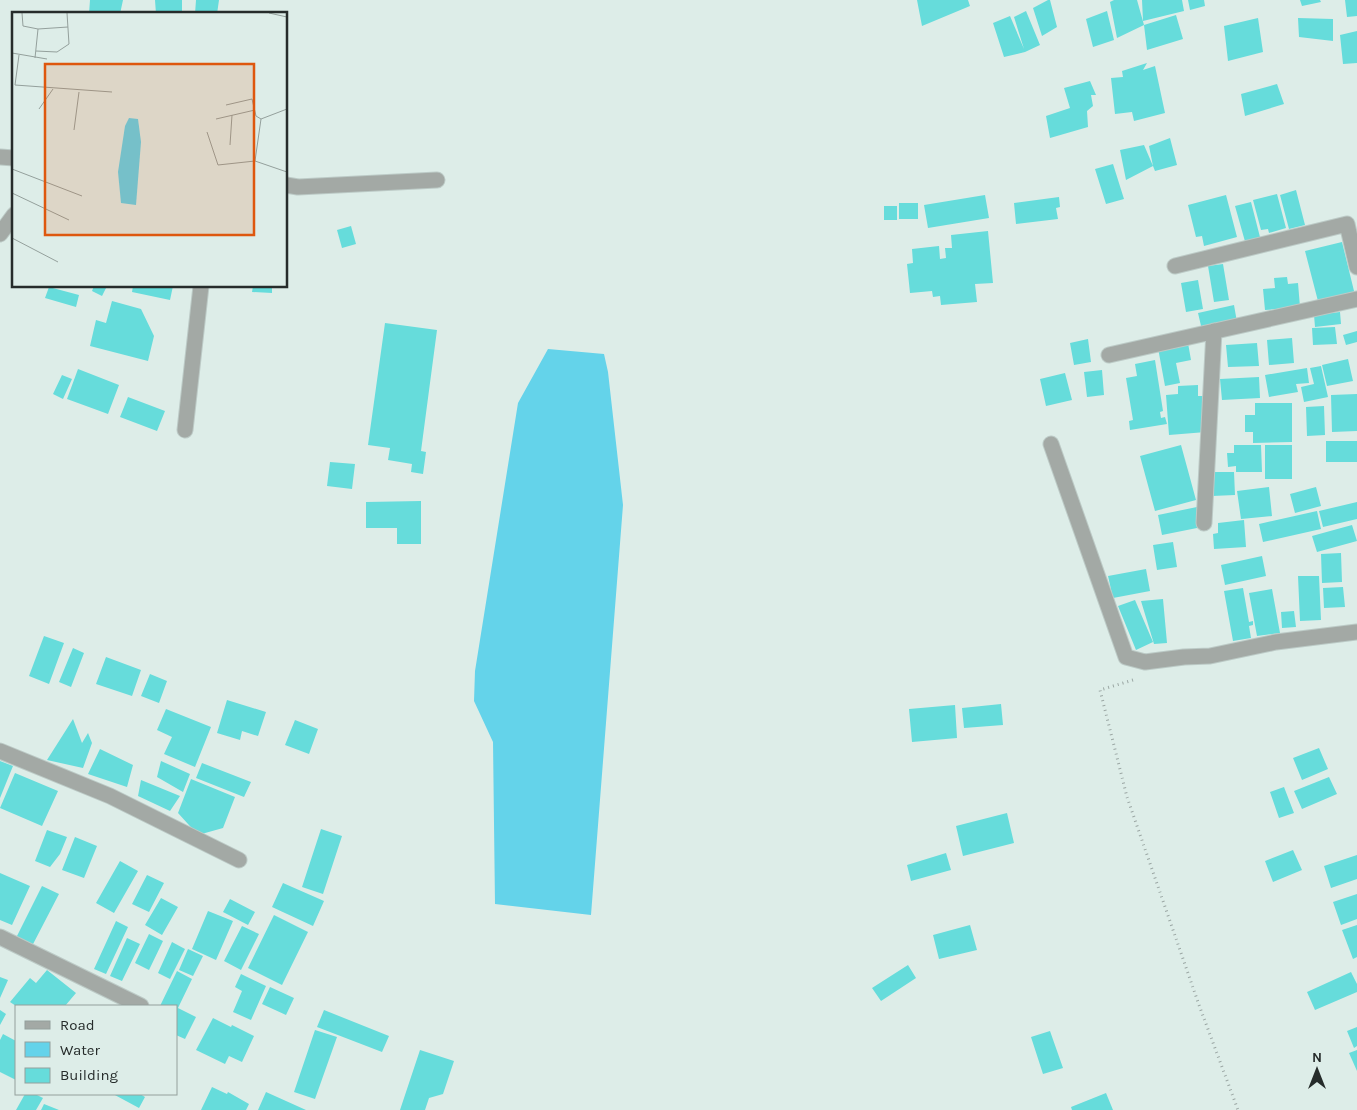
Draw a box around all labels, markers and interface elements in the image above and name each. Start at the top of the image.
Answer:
inset map [12,12,288,288]
legend [15,1005,178,1095]
text: Road [60,1016,95,1034]
text: Water [60,1041,101,1059]
north arrow [1292,1045,1342,1095]
text: N [1312,1049,1322,1066]
text: Building [60,1066,118,1084]

